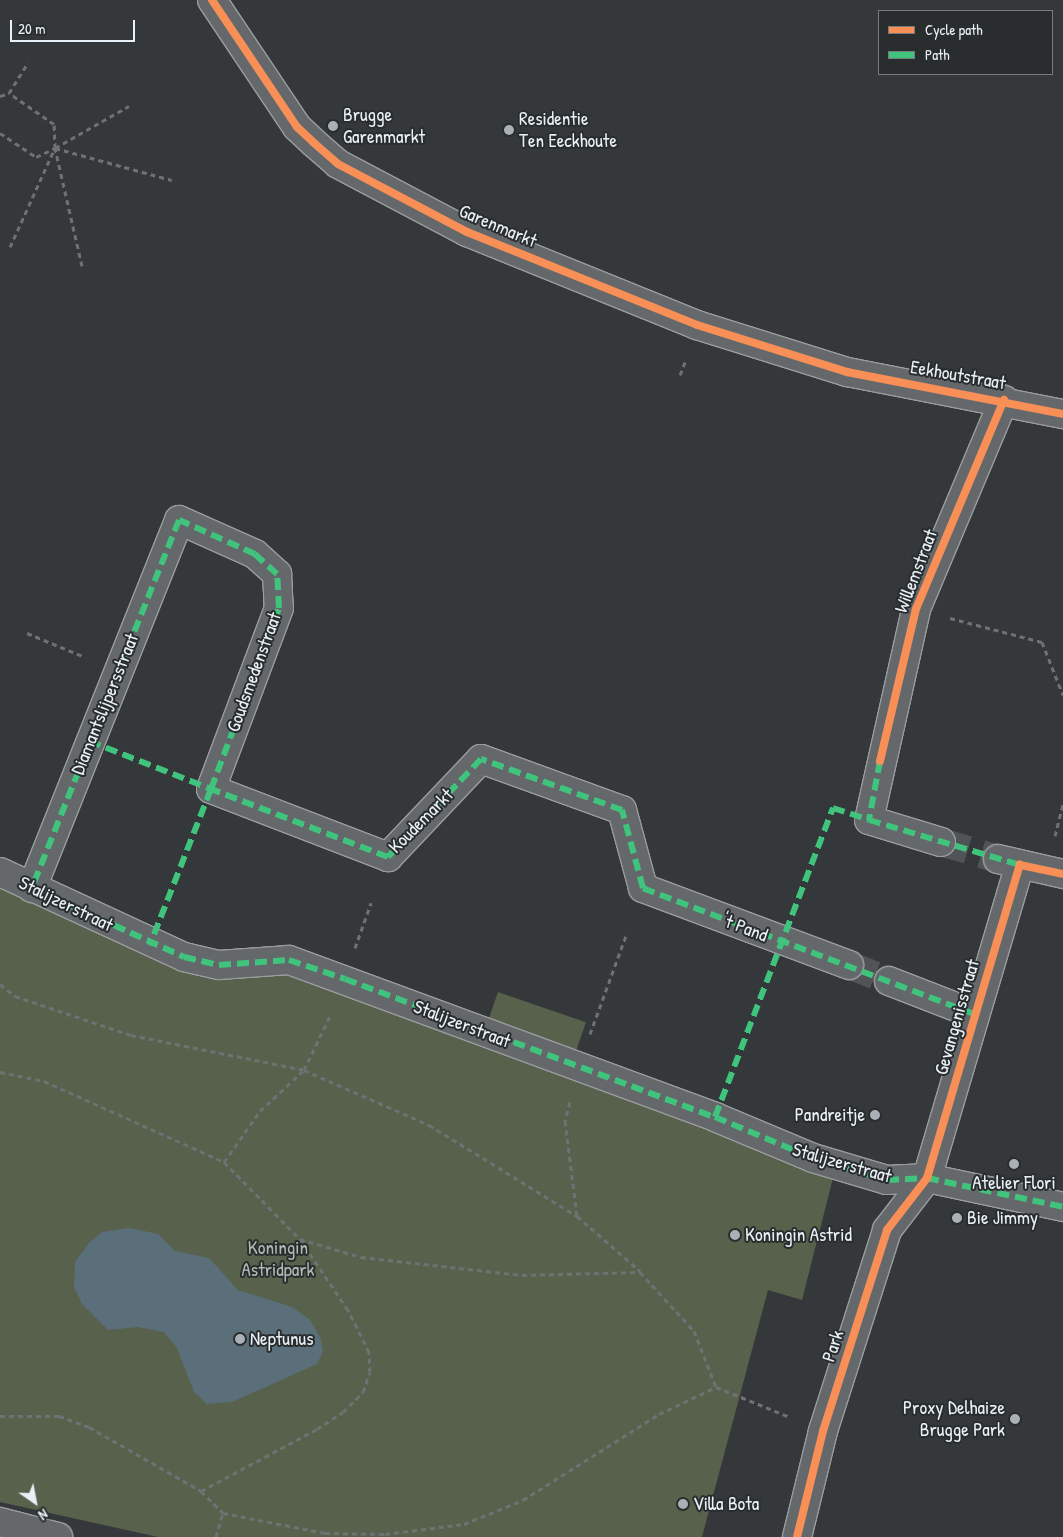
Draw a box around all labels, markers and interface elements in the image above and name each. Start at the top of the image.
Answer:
scale bar [12,10,138,42]
legend [878,10,1053,75]
text: 20 m [18,18,45,39]
text: Cycle path [925,19,983,40]
text: Path [925,44,950,65]
place label: Brugge Garenmarkt [343,104,425,148]
place label: Residentie Ten Eeckhoute [519,108,617,152]
marker: Brugge Garenmarkt [327,120,339,132]
marker: Residentie Ten Eeckhoute [503,124,515,136]
street label: Garenmarkt [456,199,540,253]
street label: Eekhoutstraat [909,355,1007,395]
street label: Willemstraat [890,526,942,616]
street label: Goudsmedenstraat [222,609,286,735]
street label: Diamantslijpersstraat [66,630,144,778]
street label: Koudemarkt [384,784,458,858]
street label: Stalijzerstraat [15,871,117,937]
street label: 't Pand [719,909,771,947]
street label: Gevangenisstraat [930,957,984,1077]
street label: Stalijzerstraat [410,995,514,1053]
place label: Pandreitje [795,1104,865,1126]
marker: Pandreitje [869,1109,881,1121]
street label: Stalijzerstraat [790,1138,894,1188]
marker: Atelier Flori [1008,1158,1020,1170]
place label: Atelier Flori [972,1172,1056,1194]
place label: Bie Jimmy [967,1207,1038,1229]
marker: Bie Jimmy [951,1212,963,1224]
place label: Koningin Astrid [745,1224,852,1246]
marker: Koningin Astrid [729,1229,741,1241]
park label: Koningin Astridpark [242,1237,314,1281]
street label: Park [817,1327,849,1365]
place label: Neptunus [250,1328,313,1350]
marker: Neptunus [234,1333,246,1345]
place label: Proxy Delhaize Brugge Park [903,1397,1005,1441]
marker: Proxy Delhaize Brugge Park [1009,1413,1021,1425]
north arrow [10,1477,60,1527]
place label: Villa Bota [693,1493,759,1515]
marker: Villa Bota [677,1498,689,1510]
text: N [35,1505,52,1525]

